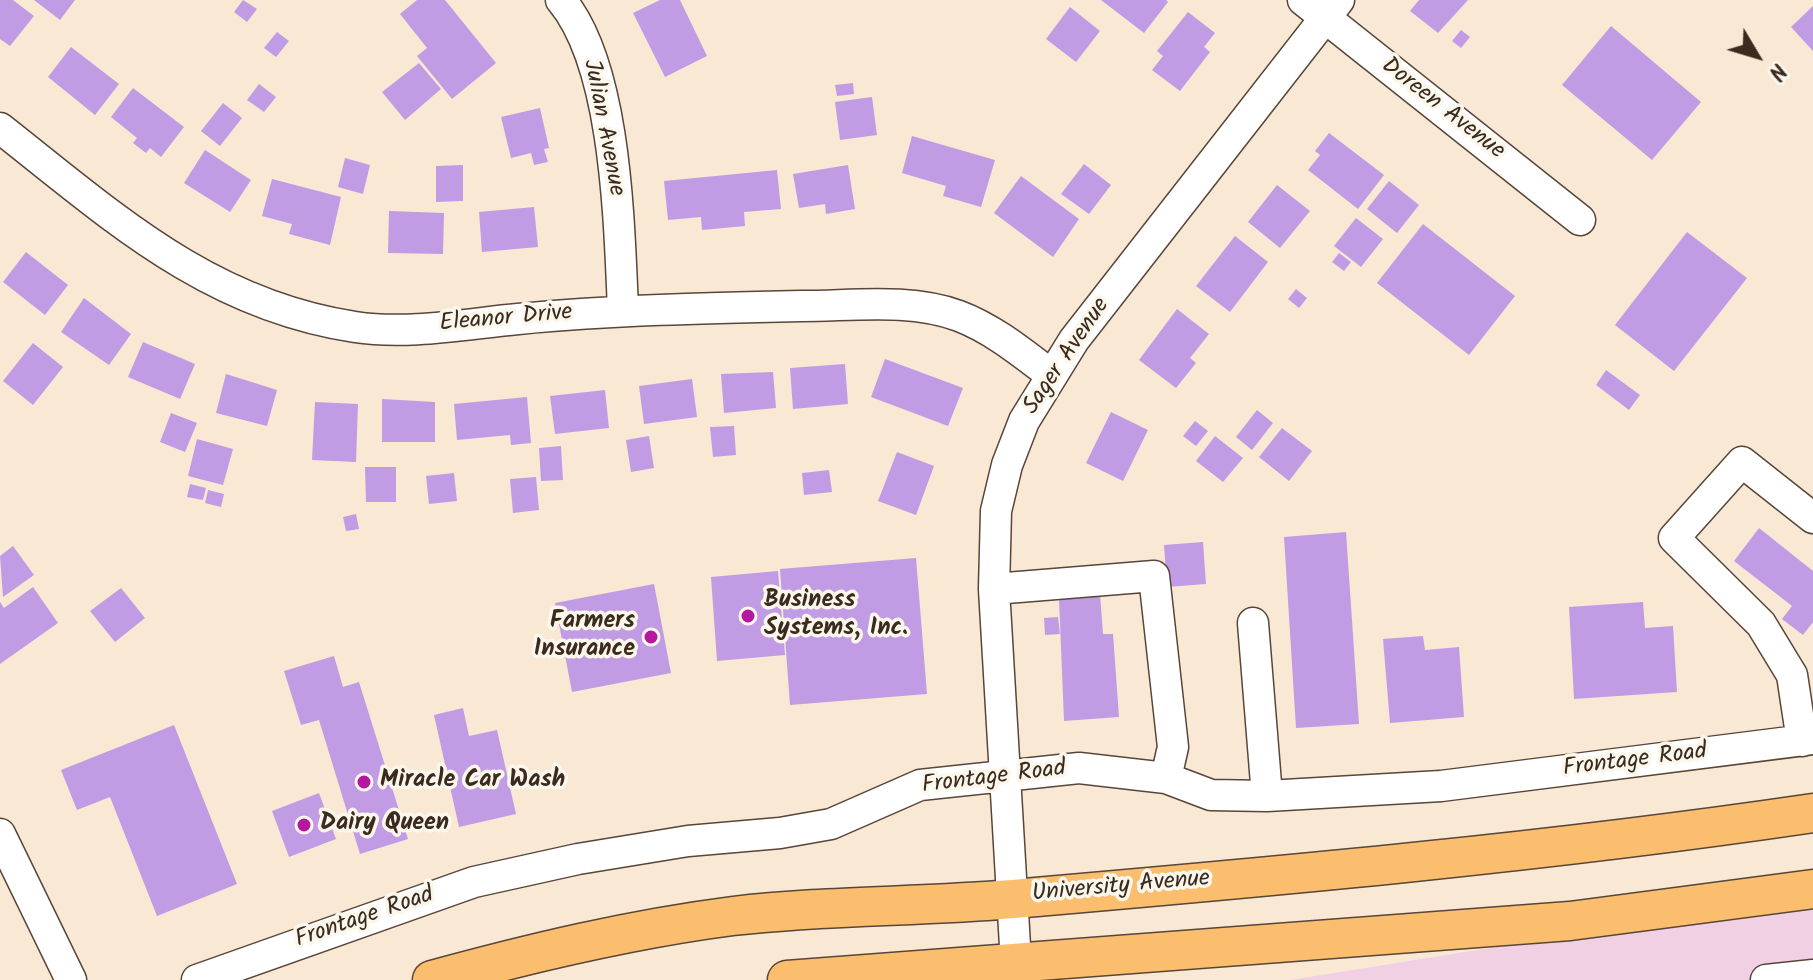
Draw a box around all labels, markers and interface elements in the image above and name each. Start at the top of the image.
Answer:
north arrow [1717,16,1797,96]
street label: Doreen Avenue [1374,53,1510,167]
text: N [1758,55,1794,87]
street label: Julian Avenue [575,57,629,199]
street label: Sager Avenue [1018,293,1118,421]
street label: Eleanor Drive [438,300,574,340]
place label: Business Systems, Inc. [764,588,908,644]
marker: Business Systems, Inc. [739,607,757,625]
place label: Farmers Insurance [534,609,635,665]
marker: Farmers Insurance [642,628,660,646]
street label: Frontage Road [1561,739,1709,785]
street label: Frontage Road [920,756,1068,802]
place label: Miracle Car Wash [380,768,565,796]
marker: Miracle Car Wash [355,773,373,791]
place label: Dairy Queen [320,811,449,839]
marker: Dairy Queen [295,816,313,834]
street label: University Avenue [1031,866,1211,910]
street label: Frontage Road [292,882,438,956]

